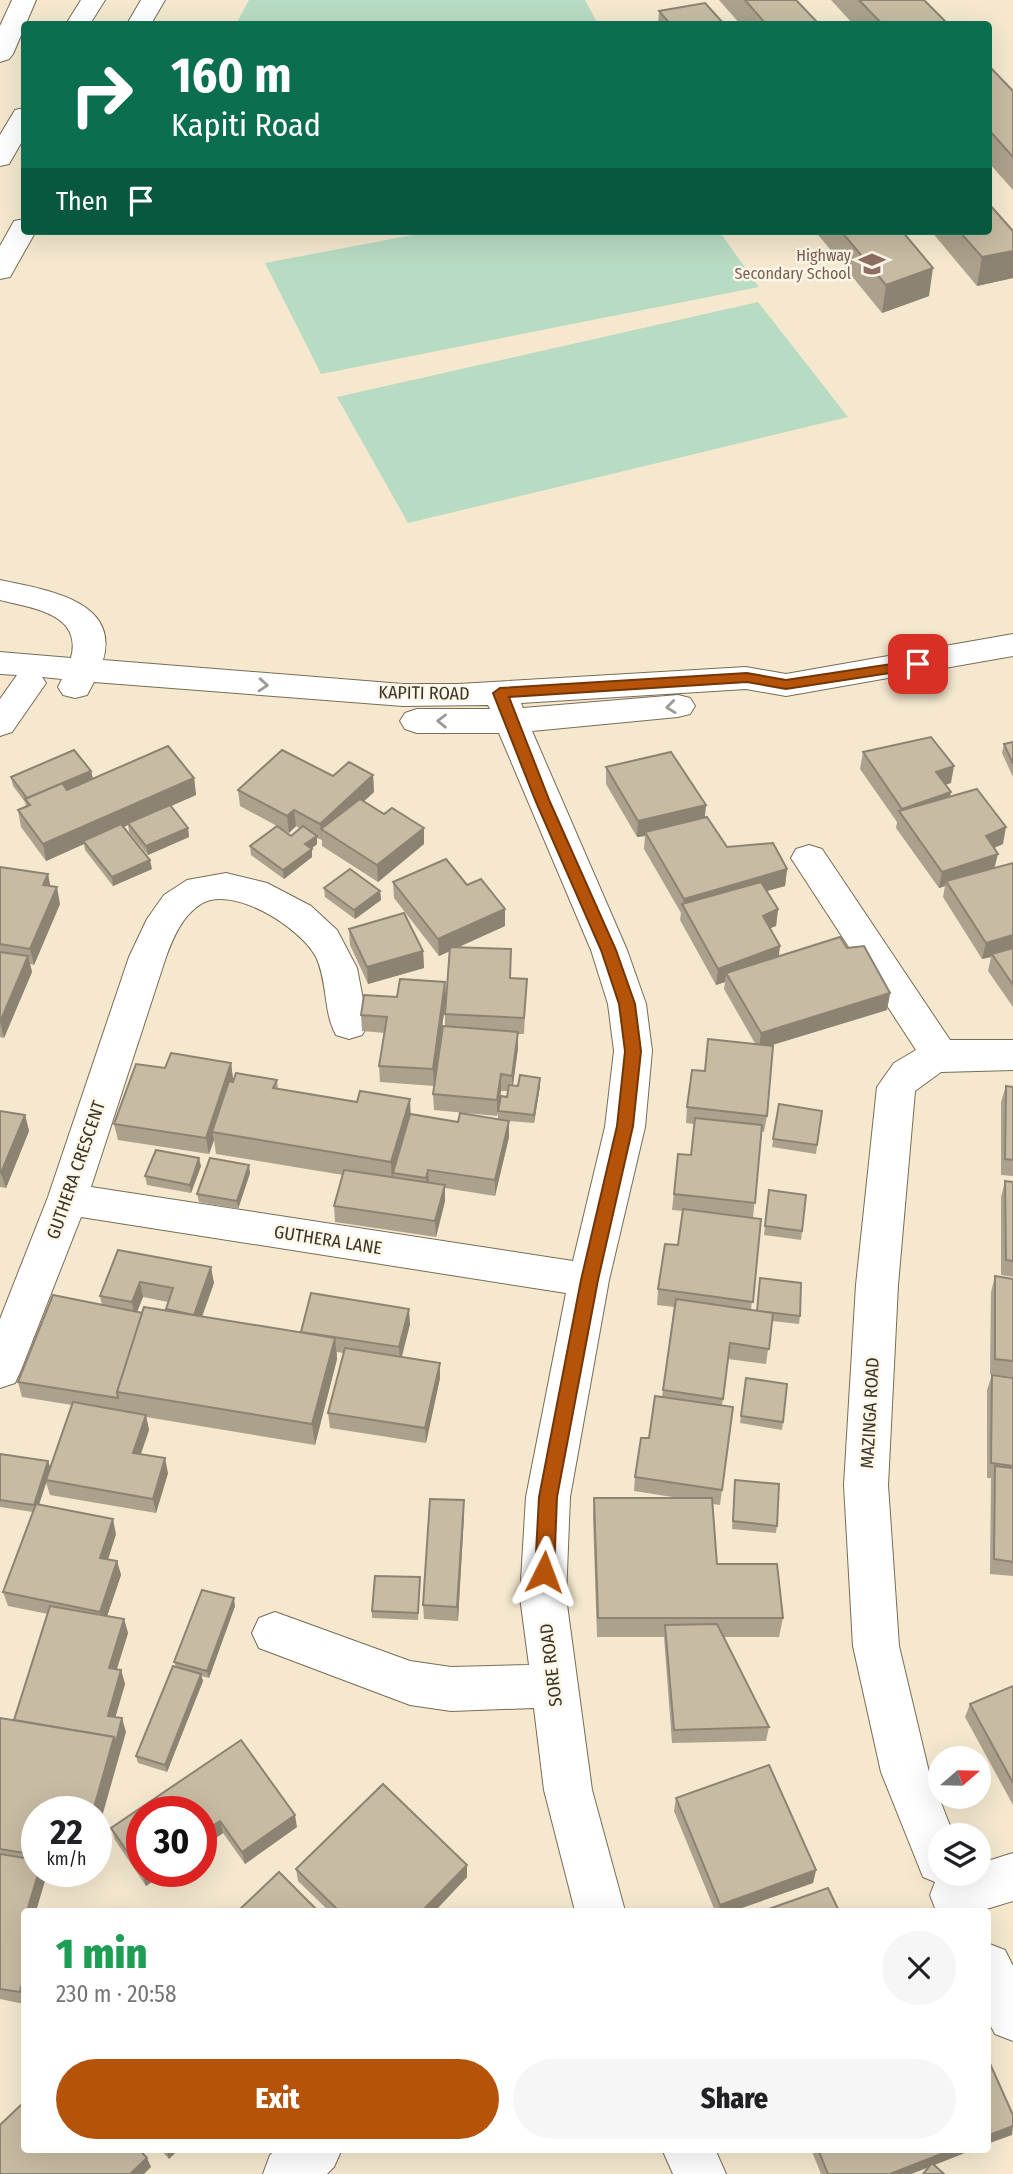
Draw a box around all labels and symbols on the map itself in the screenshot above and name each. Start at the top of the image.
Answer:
place label: Highway Secondary School [735,246,852,283]
school or university icon: Highway Secondary School [857,249,887,279]
pin [888,634,948,694]
one-way arrow [258,677,269,692]
street label: KAPITI ROAD [378,681,470,705]
one-way arrow [666,699,677,714]
one-way arrow [436,714,447,729]
street label: GUTHERA CRESCENT [42,1097,110,1242]
street label: GUTHERA LANE [272,1221,384,1259]
street label: MAZINGA ROAD [856,1357,884,1469]
position arrow [507,1535,581,1609]
street label: SORE ROAD [535,1622,567,1708]
north arrow [928,1746,990,1810]
speed limit sign: 30 [126,1796,217,1887]

